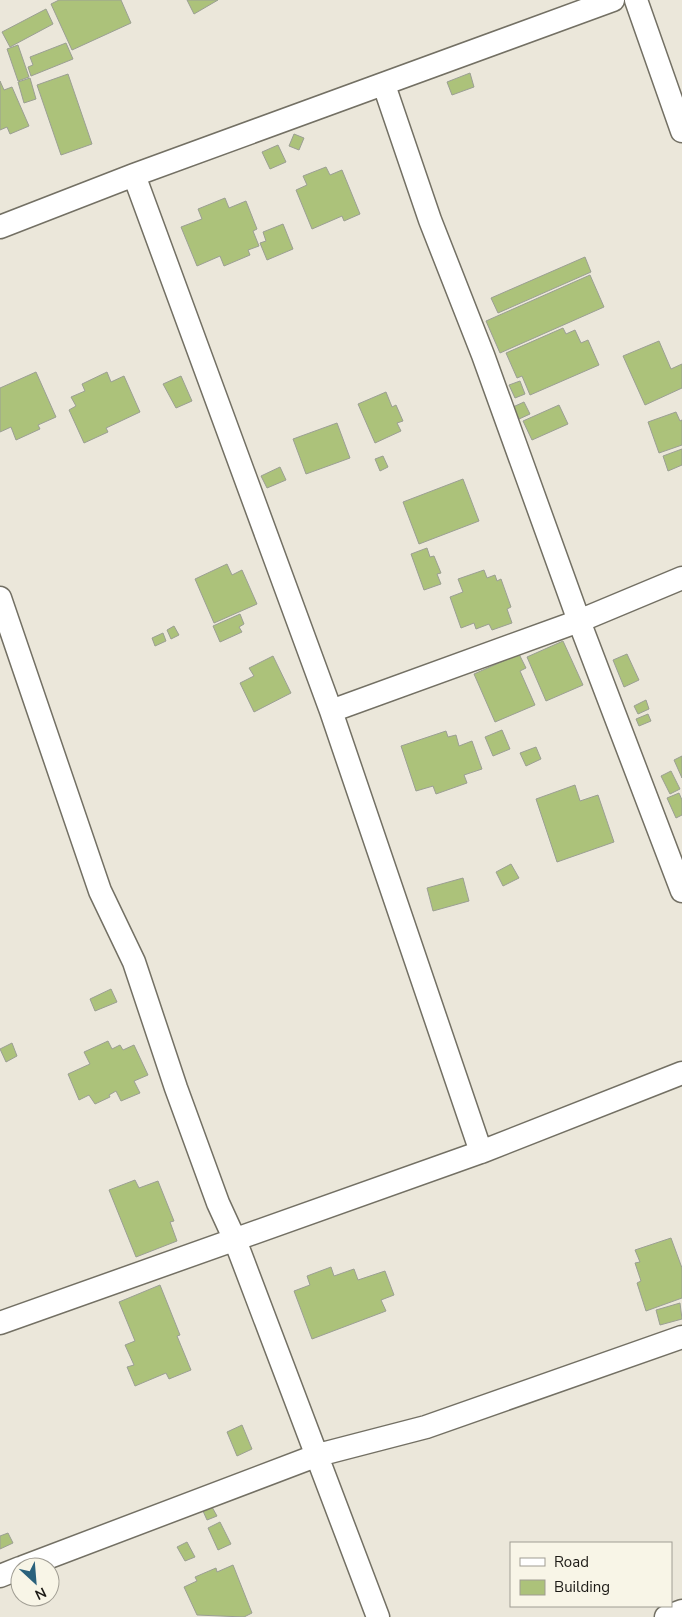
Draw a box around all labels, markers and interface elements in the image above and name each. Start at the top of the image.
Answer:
legend [510,1542,672,1607]
text: Road [554,1552,589,1572]
north arrow [10,1557,60,1607]
text: Building [554,1577,610,1597]
text: N [32,1582,49,1604]

